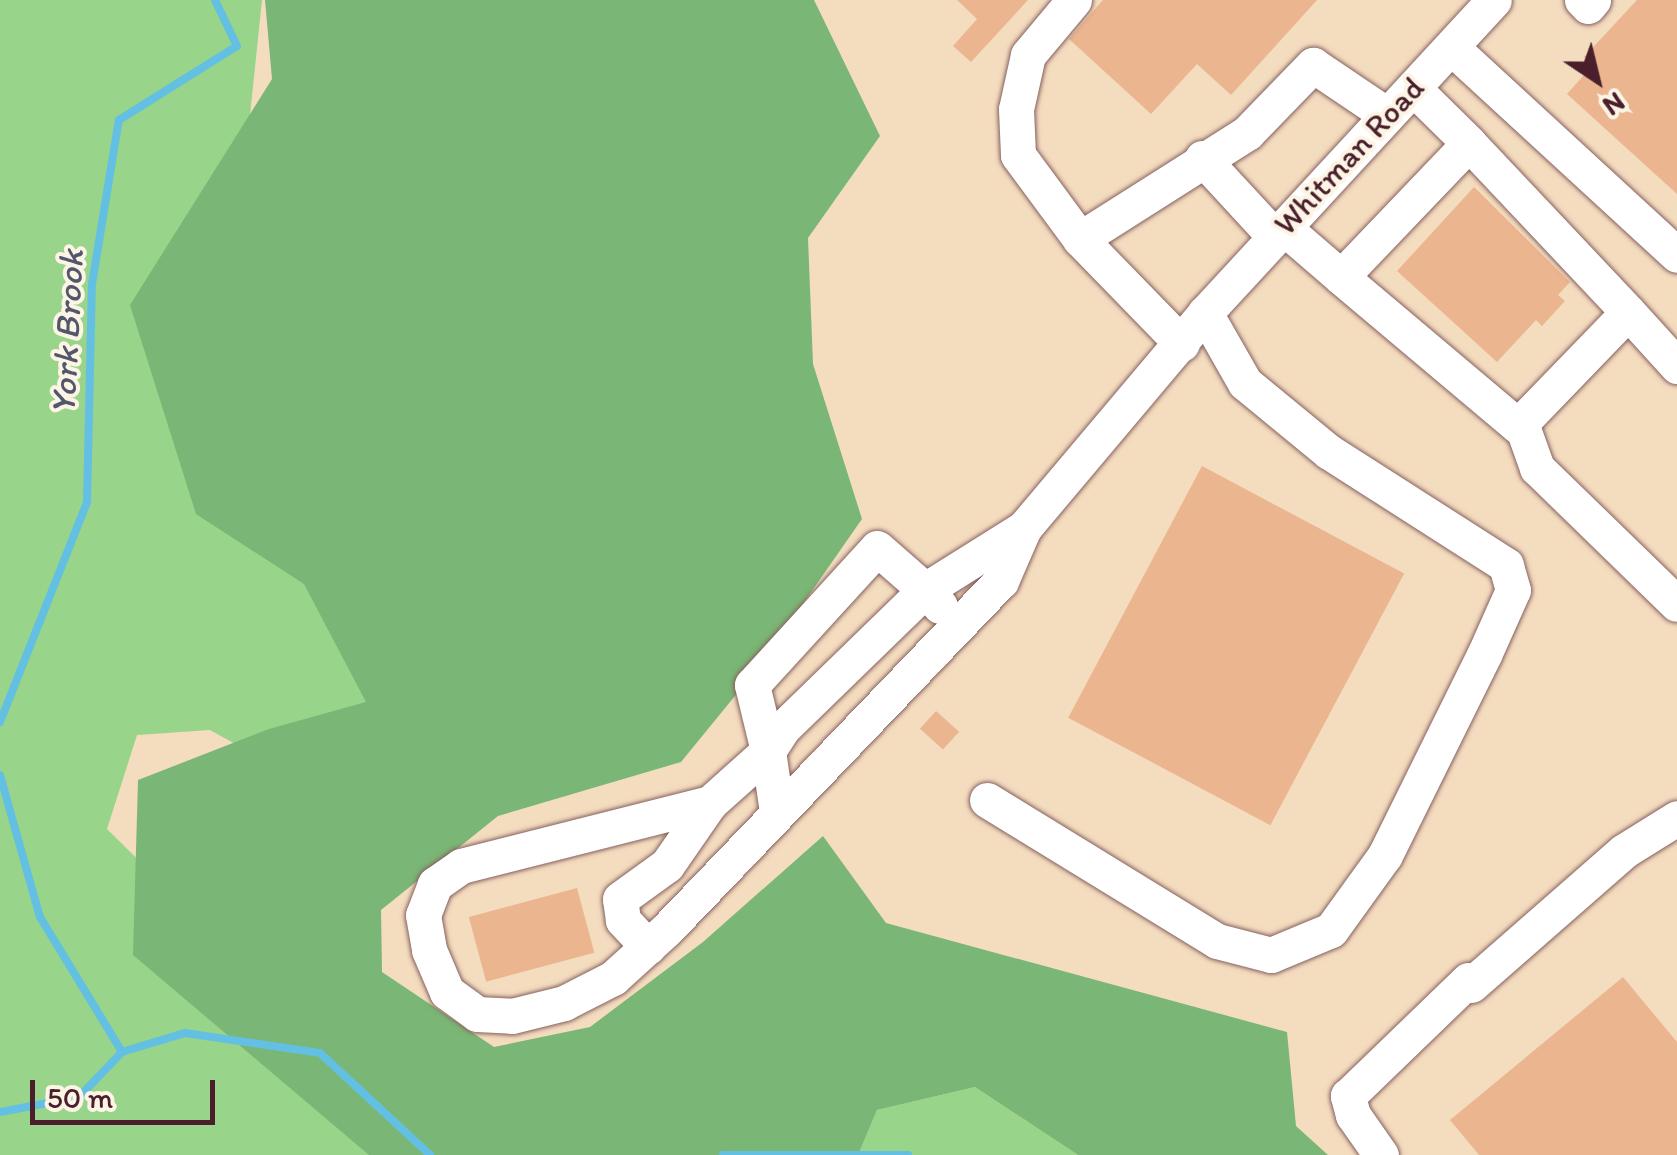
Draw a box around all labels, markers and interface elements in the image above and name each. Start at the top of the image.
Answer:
north arrow [1547,30,1647,130]
street label: Whitman Road [1266,69,1432,243]
text: N [1597,85,1632,124]
water label: York Brook [42,248,92,416]
scale bar [35,1060,220,1122]
text: 50 m [47,1079,113,1116]

